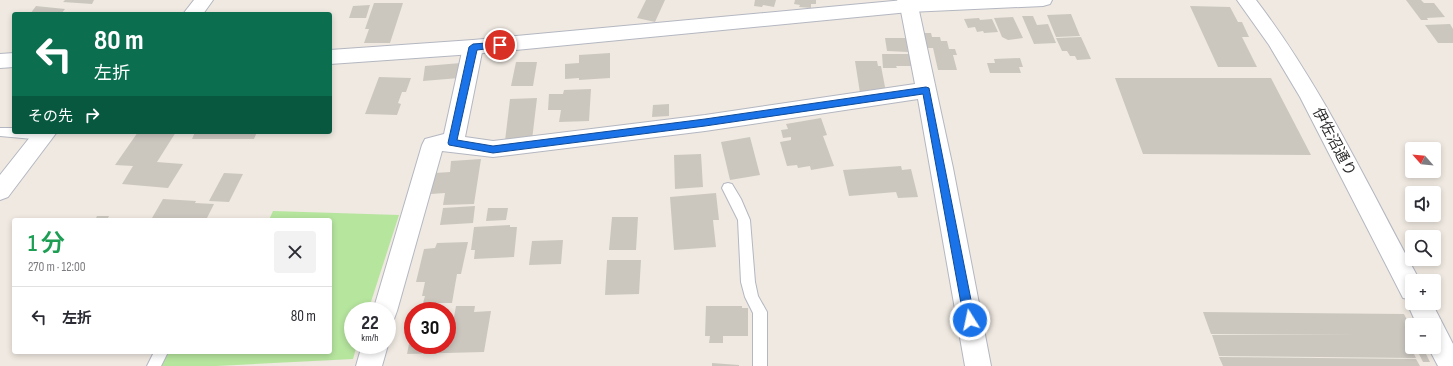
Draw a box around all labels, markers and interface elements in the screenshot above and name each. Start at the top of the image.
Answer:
text: 80 m [94,24,143,57]
icon: left [28,28,80,80]
pin [483,28,517,62]
icon: arrive [489,34,511,56]
text: 左折 [94,63,130,84]
icon: right [81,104,103,126]
street label: 伊佐沼通り [1308,104,1360,180]
text: その先 [28,107,73,126]
north arrow [1405,142,1441,178]
map controls [1405,142,1441,354]
button: sound [1405,186,1441,222]
text: 1 分 [28,229,65,258]
button: search [1405,230,1441,266]
button: close [274,231,316,273]
text: 270 m · 12:00 [28,259,86,275]
button: + [1405,274,1441,310]
position arrow [949,299,991,341]
speed limit sign: 30 [404,302,456,354]
icon: left [28,306,50,328]
text: 80 m [291,307,316,326]
text: 左折 [62,309,92,328]
text: 22 [361,311,379,335]
button: − [1405,318,1441,354]
text: km/h [361,332,379,344]

